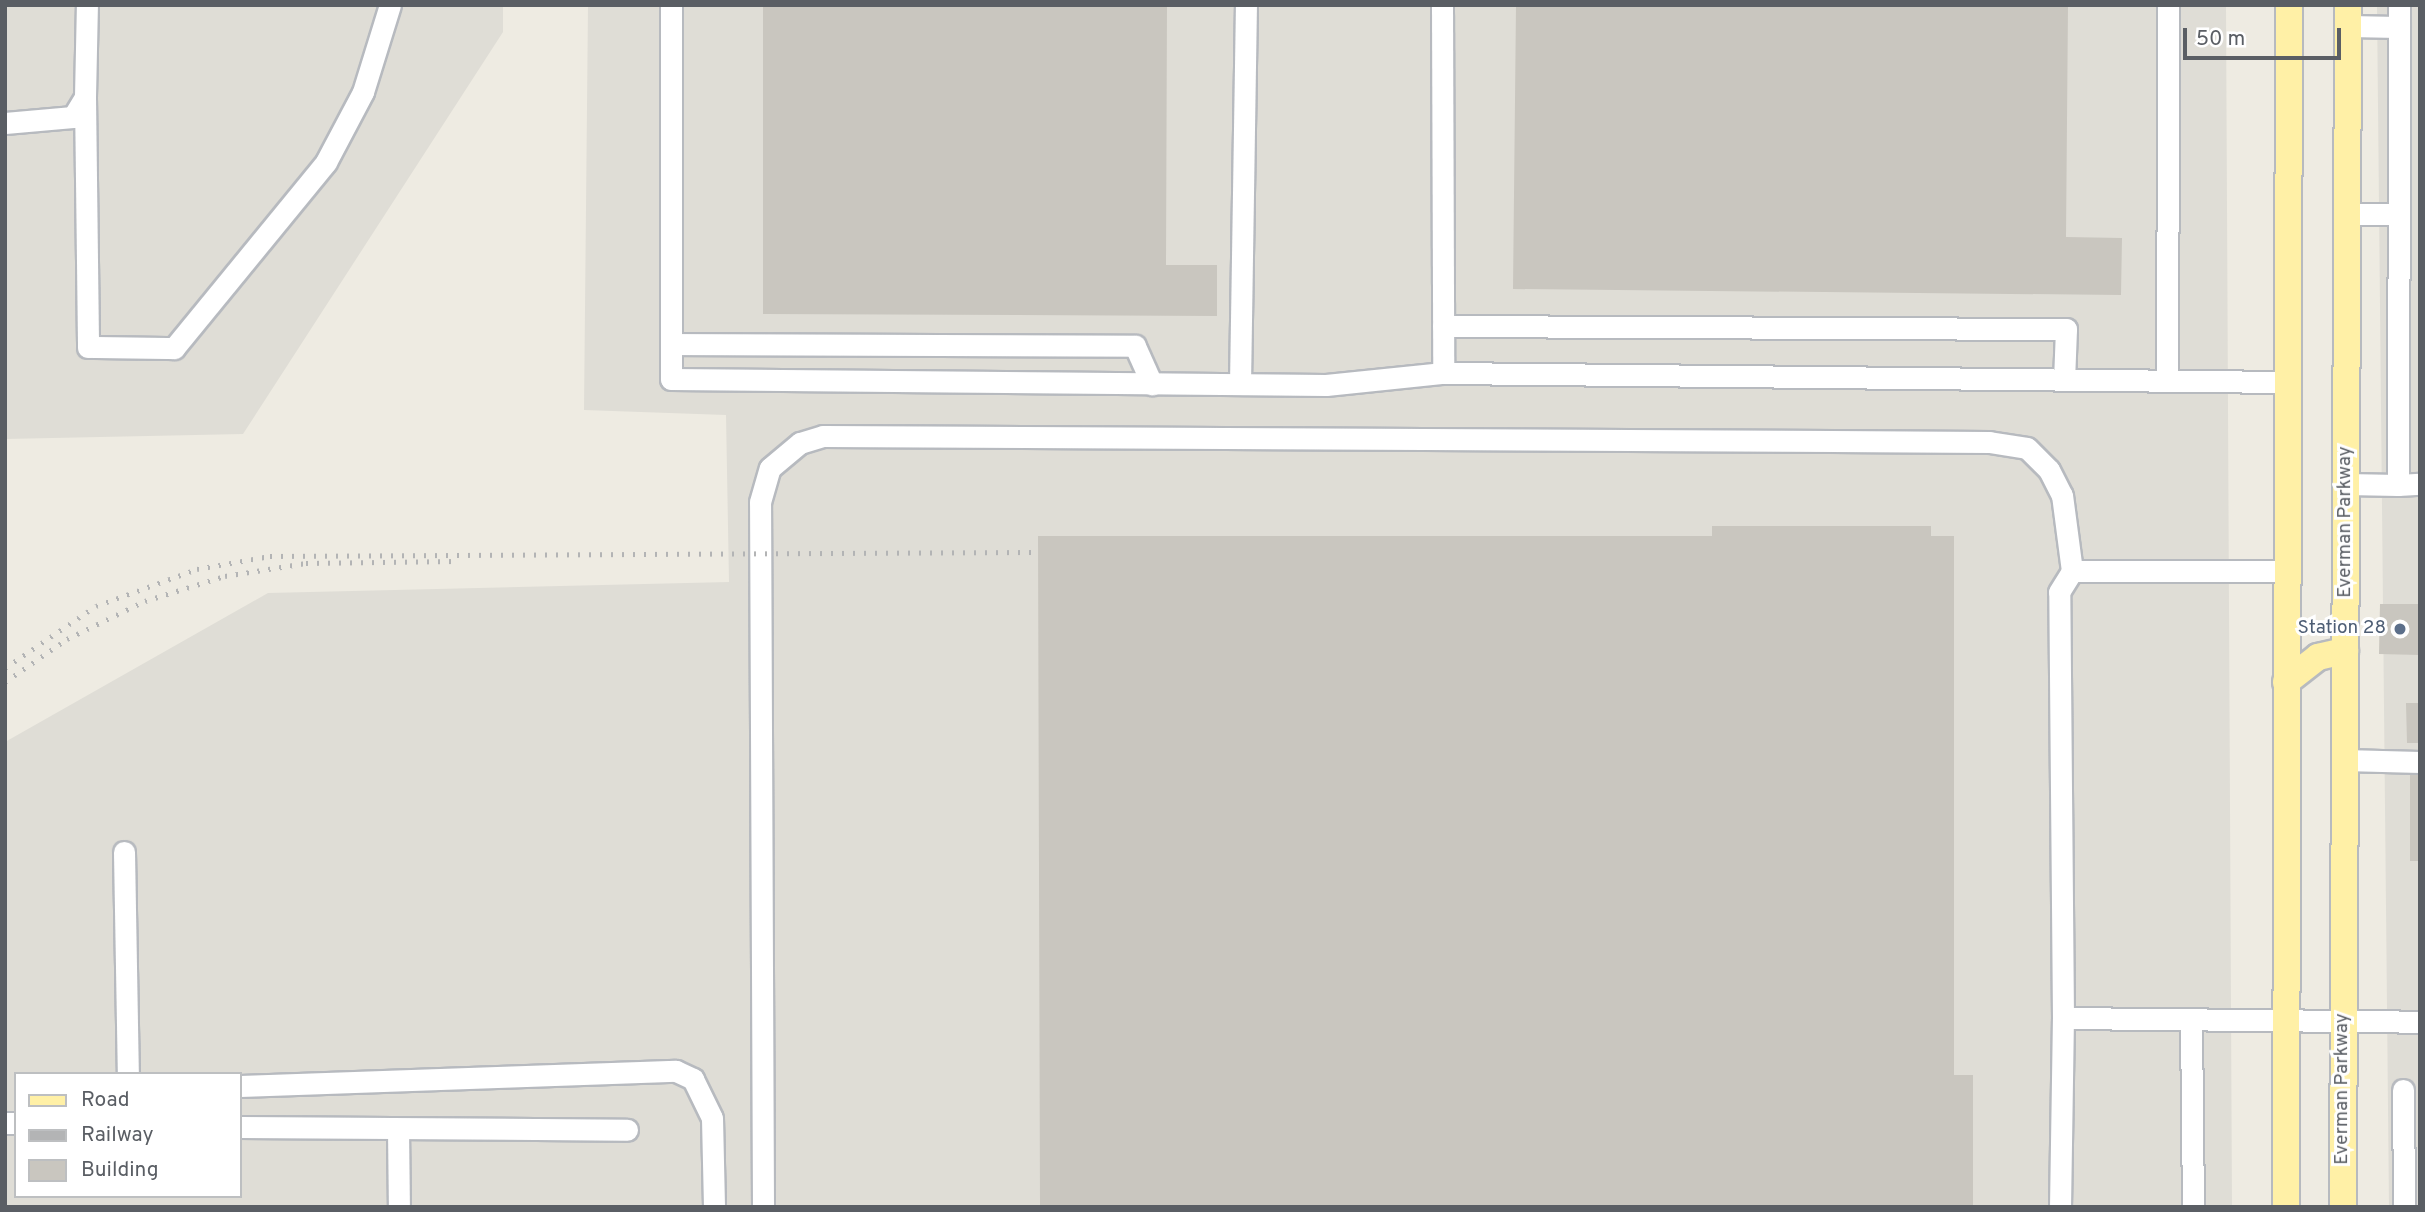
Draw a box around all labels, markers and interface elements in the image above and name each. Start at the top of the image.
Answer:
scale bar [2187,14,2344,58]
text: 50 m [2196,26,2245,53]
street label: Everman Parkway [2335,446,2357,598]
place label: Station 28 [2298,618,2386,640]
marker: Station 28 [2392,621,2408,637]
street label: Everman Parkway [2332,1013,2354,1165]
legend [14,1072,242,1198]
text: Road [81,1087,130,1114]
text: Railway [81,1122,154,1149]
text: Building [81,1157,159,1184]

